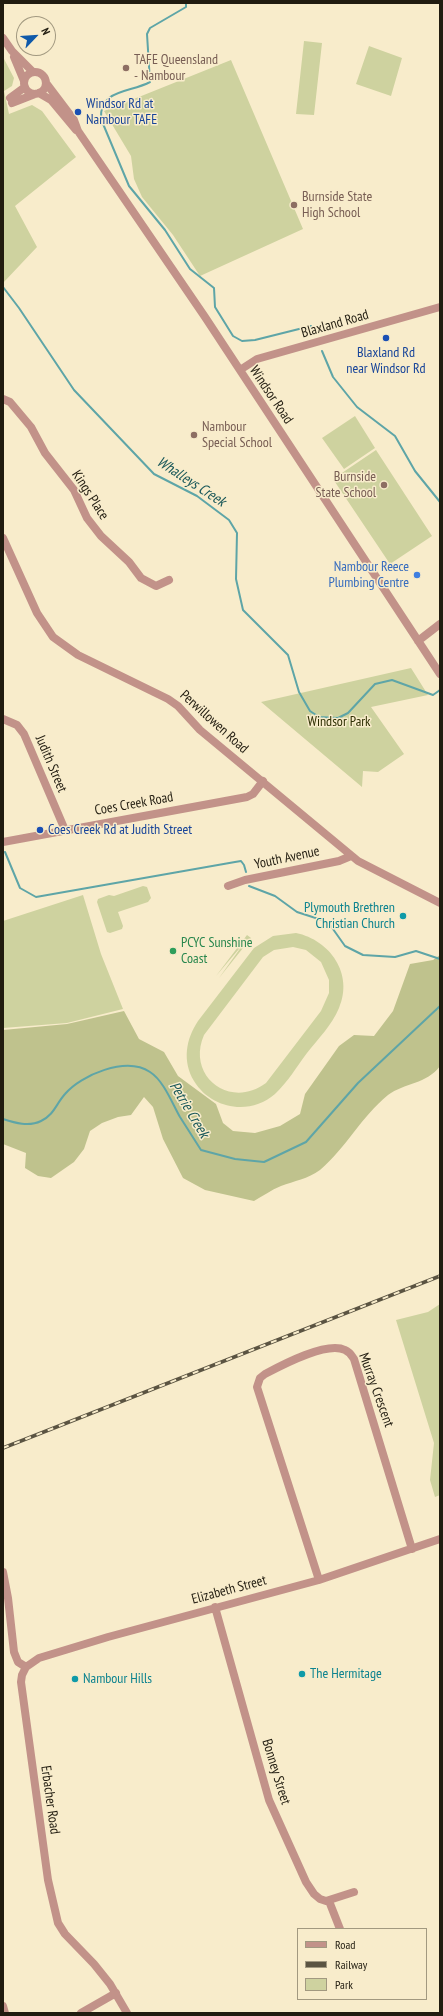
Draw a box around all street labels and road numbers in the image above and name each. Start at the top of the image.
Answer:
street label: Blaxland Road [299,306,371,342]
street label: Windsor Road [246,363,296,427]
street label: Kings Place [68,467,112,523]
street label: Perwillowen Road [176,687,252,757]
street label: Judith Street [31,733,71,795]
street label: Coes Creek Road [93,789,175,819]
street label: Youth Avenue [253,843,321,873]
street label: Murray Crescent [355,1351,397,1429]
street label: Elizabeth Street [190,1572,268,1608]
street label: Bonney Street [258,1737,294,1807]
street label: Erbacher Road [37,1765,63,1835]

